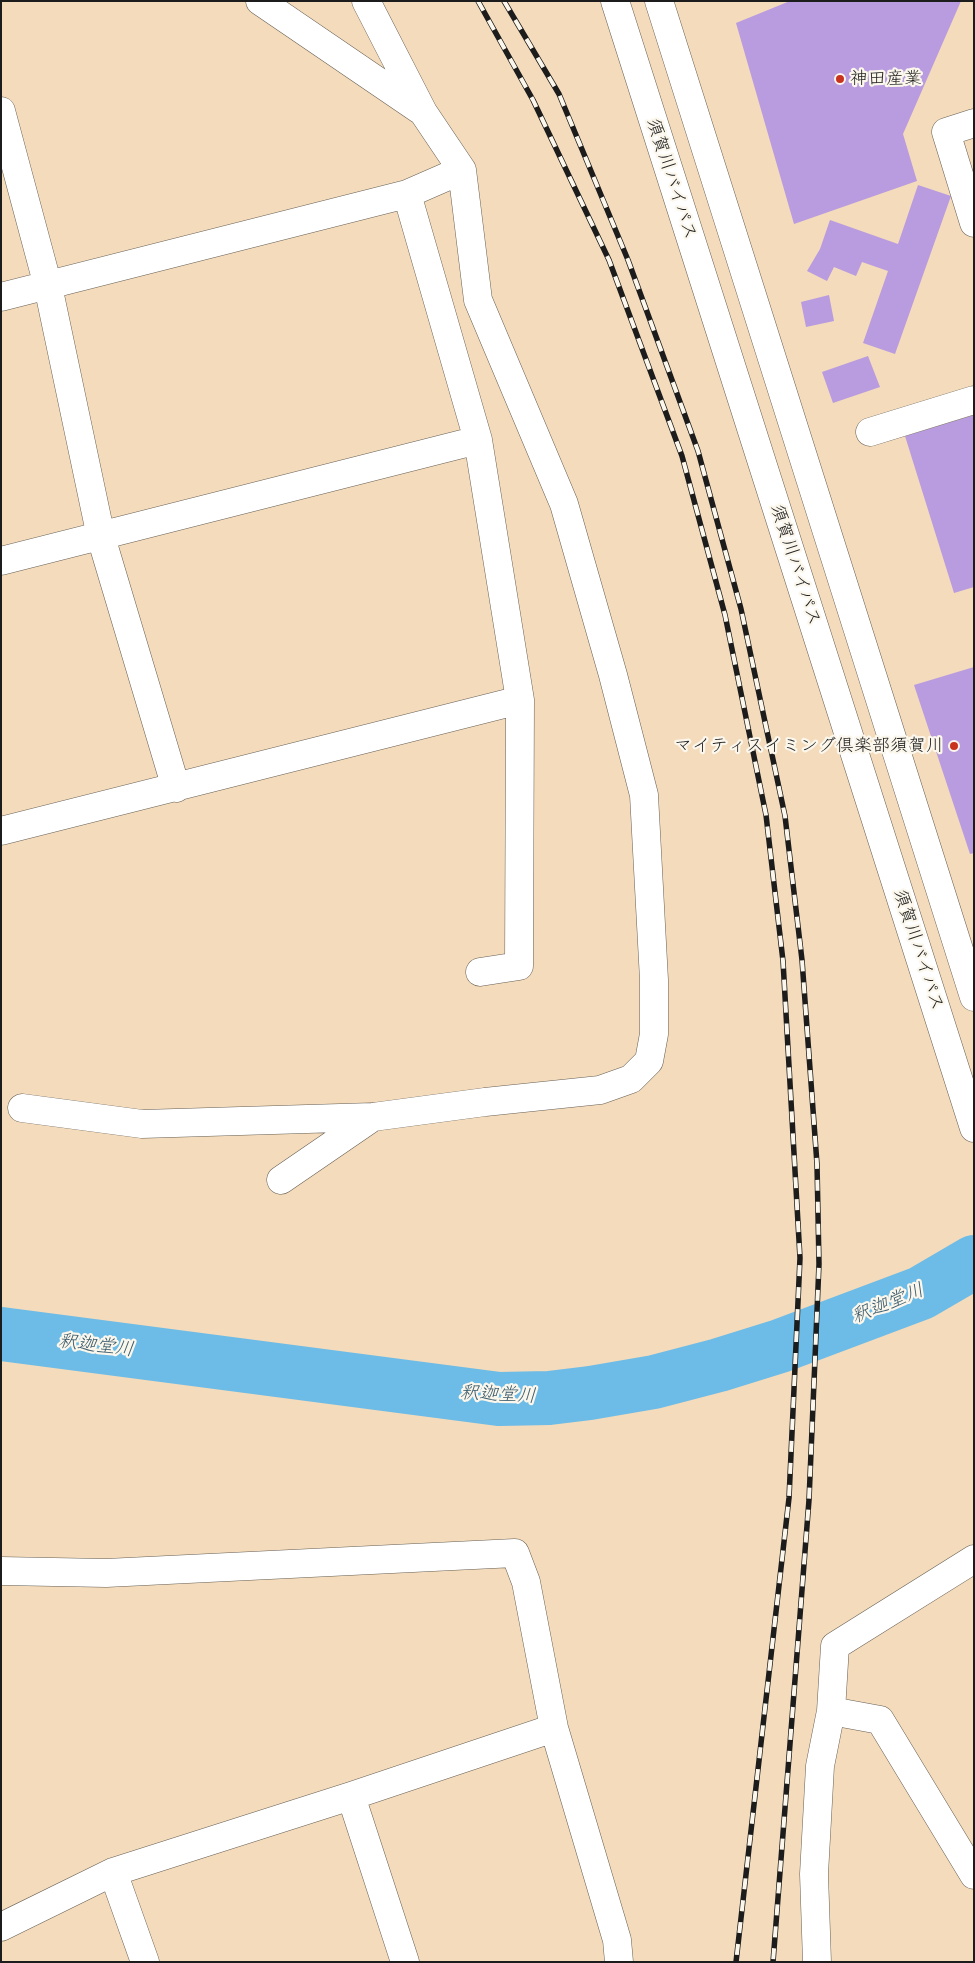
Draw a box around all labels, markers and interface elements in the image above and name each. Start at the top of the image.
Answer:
place label: 神田産業 [850,68,922,90]
marker: 神田産業 [834,73,846,85]
street label: 須賀川バイパス [641,116,701,242]
street label: 須賀川バイパス [765,502,825,628]
place label: マイティスイミング倶楽部須賀川 [674,735,944,757]
marker: マイティスイミング倶楽部須賀川 [948,740,960,752]
street label: 須賀川バイパス [888,887,948,1013]
water label: 釈迦堂川 [848,1279,928,1329]
water label: 釈迦堂川 [57,1330,135,1362]
water label: 釈迦堂川 [459,1382,537,1408]

